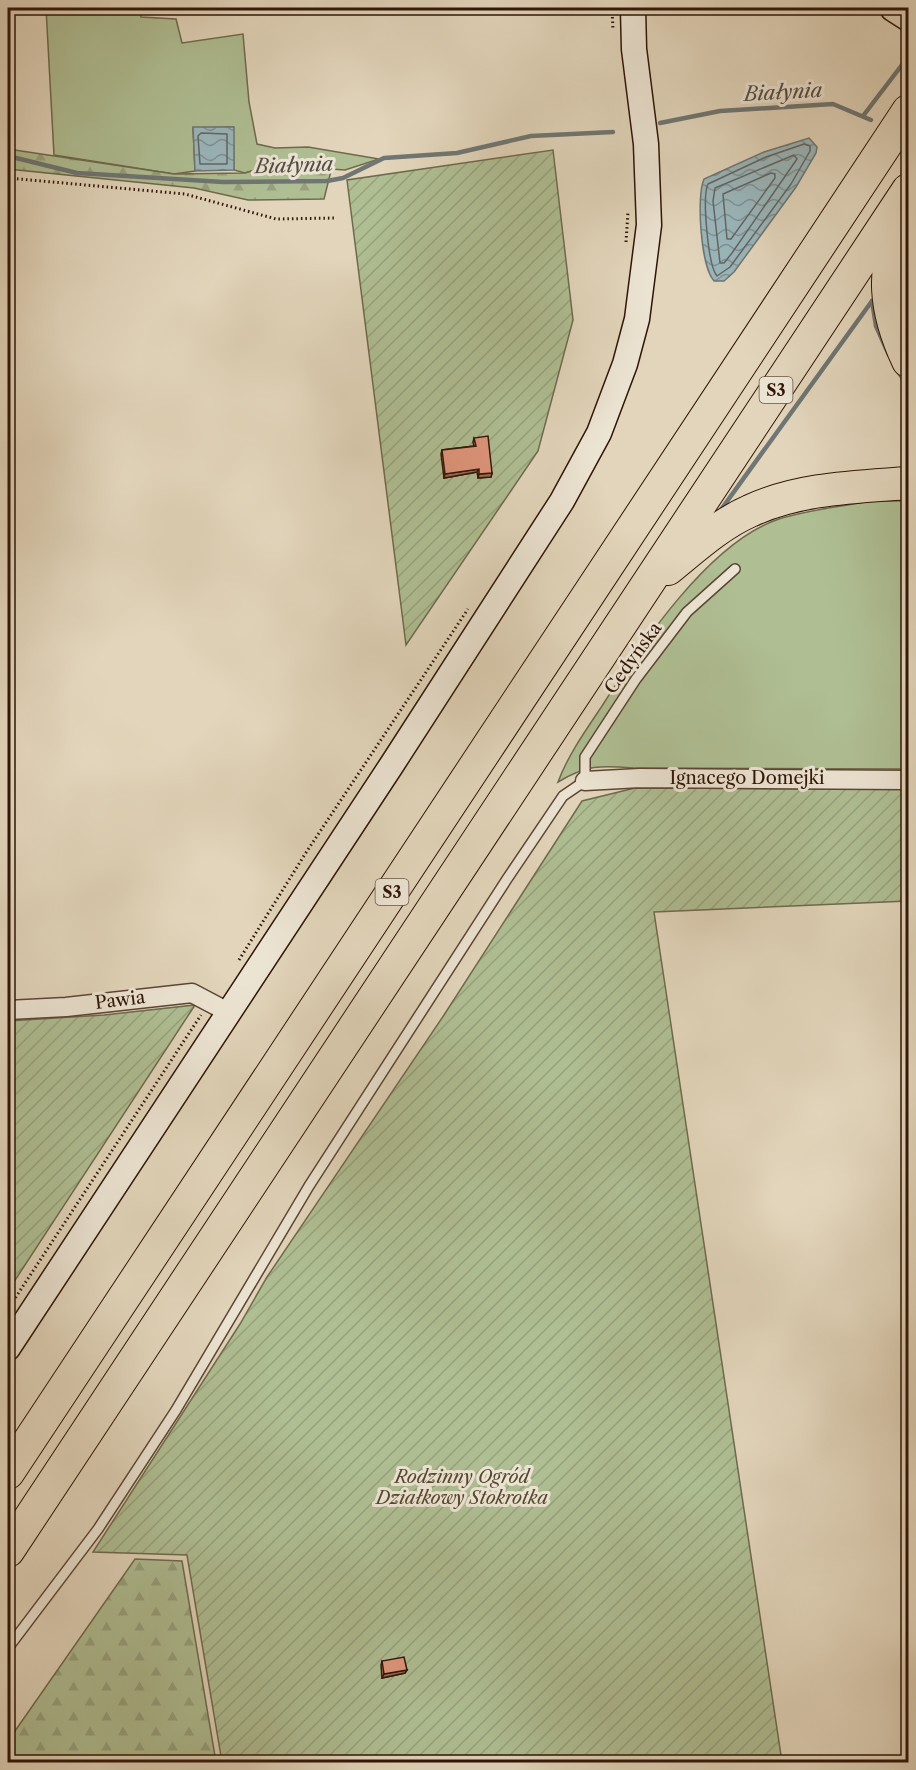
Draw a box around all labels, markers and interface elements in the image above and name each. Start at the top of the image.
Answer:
water label: Białynia [741,78,823,106]
water label: Białynia [252,152,334,178]
road number: S3 [760,377,792,403]
street label: Cedyńska [600,617,667,698]
street label: Ignacego Domejki [669,767,825,789]
road number: S3 [376,879,408,905]
street label: Pawia [94,986,147,1014]
park label: Rodzinny Ogród Działkowy Stokrotka [374,1466,548,1509]

